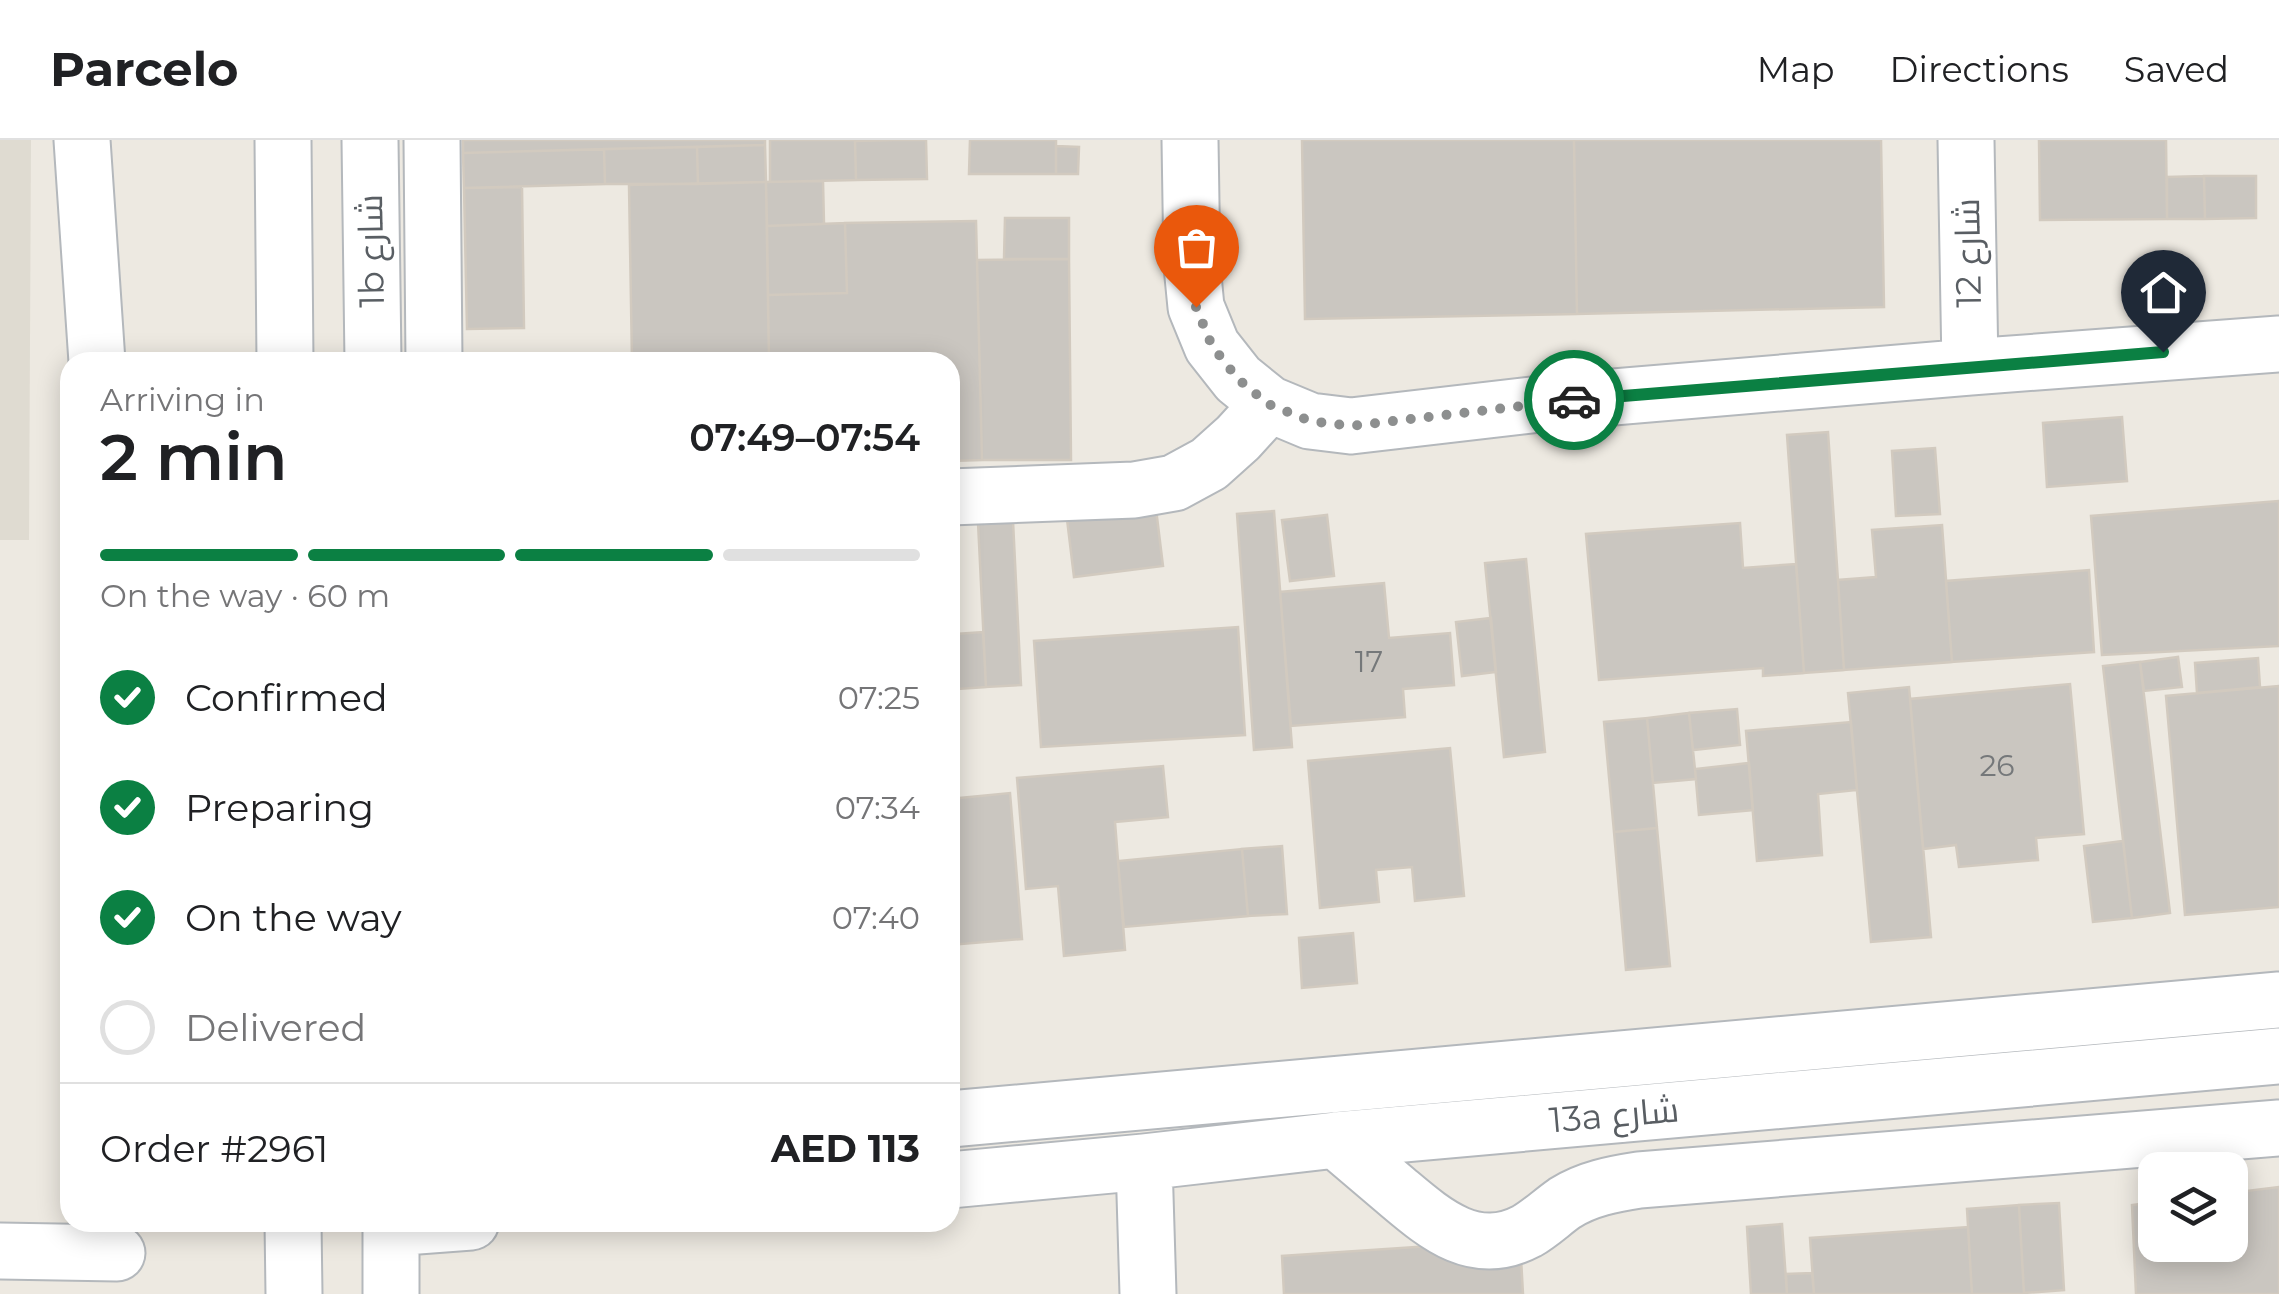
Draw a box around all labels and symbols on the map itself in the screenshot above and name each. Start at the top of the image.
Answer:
street label: 1b شارع [348,194,395,308]
street label: شارع 12 [1945,198,1992,308]
pin [1154,205,1239,308]
pin [2121,250,2206,353]
courier [1524,350,1624,450]
house number: 17 [1355,643,1383,680]
house number: 26 [1979,747,2015,784]
street label: 13a شارع [1547,1087,1681,1144]

